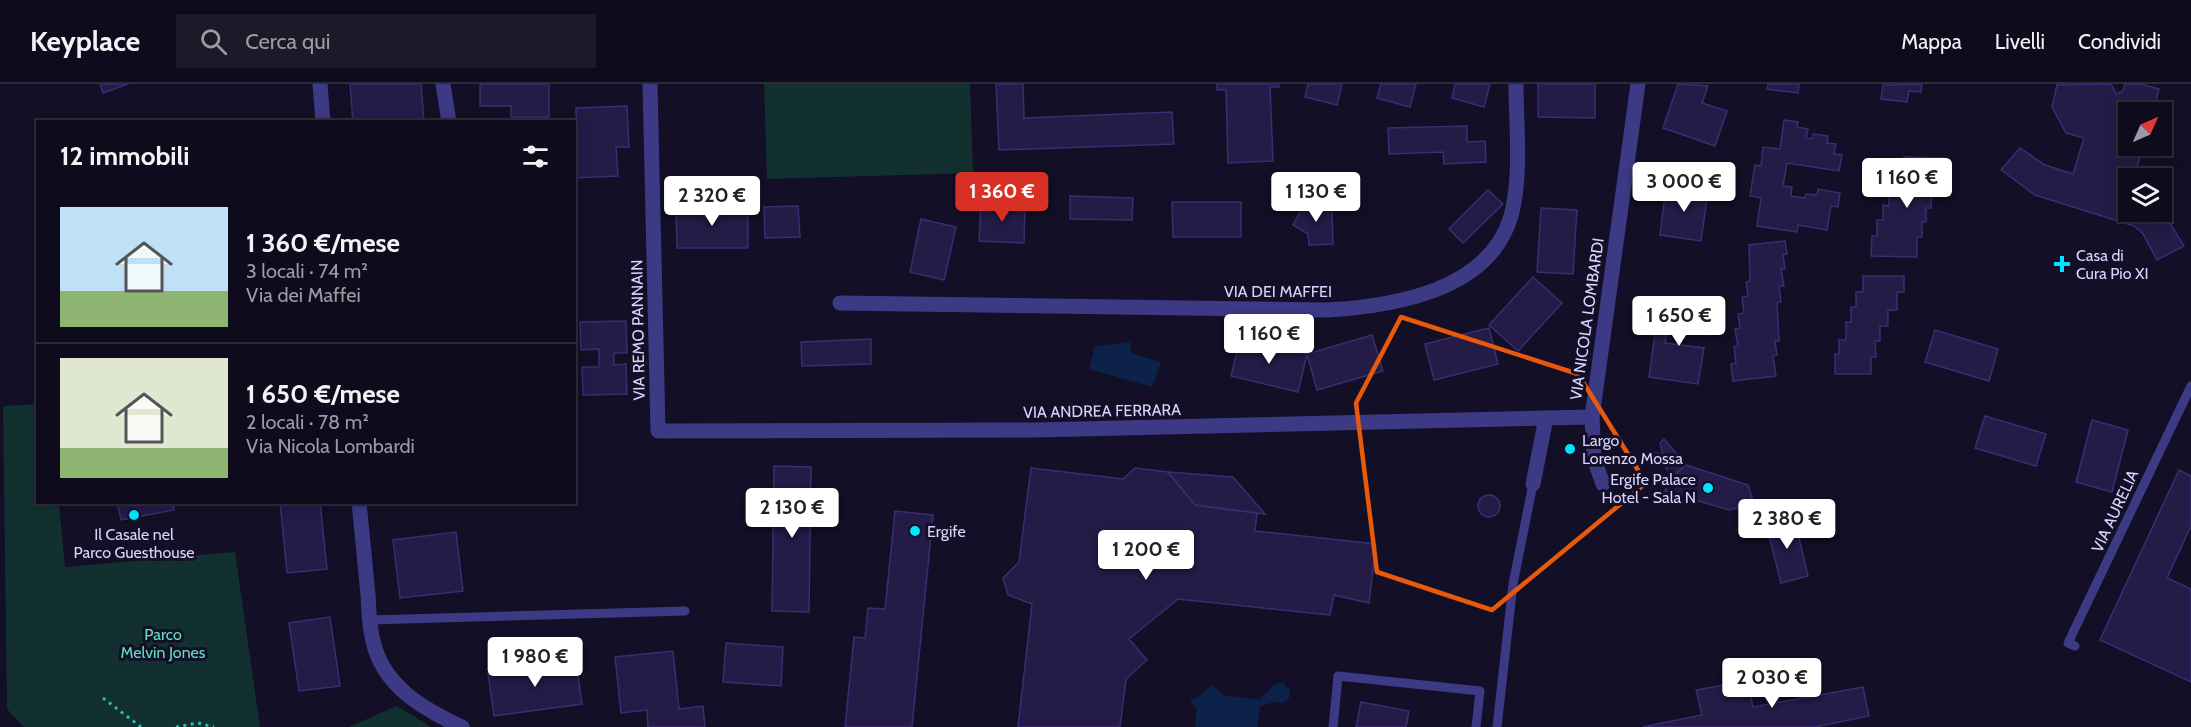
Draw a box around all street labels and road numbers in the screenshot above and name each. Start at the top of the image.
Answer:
street label: VIA NICOLA LOMBARDI [1566,237,1608,401]
street label: VIA REMO PANNAIN [627,259,649,401]
street label: VIA DEI MAFFEI [1224,282,1332,301]
street label: VIA ANDREA FERRARA [1023,400,1181,422]
street label: VIA AURELIA [2088,467,2142,555]

